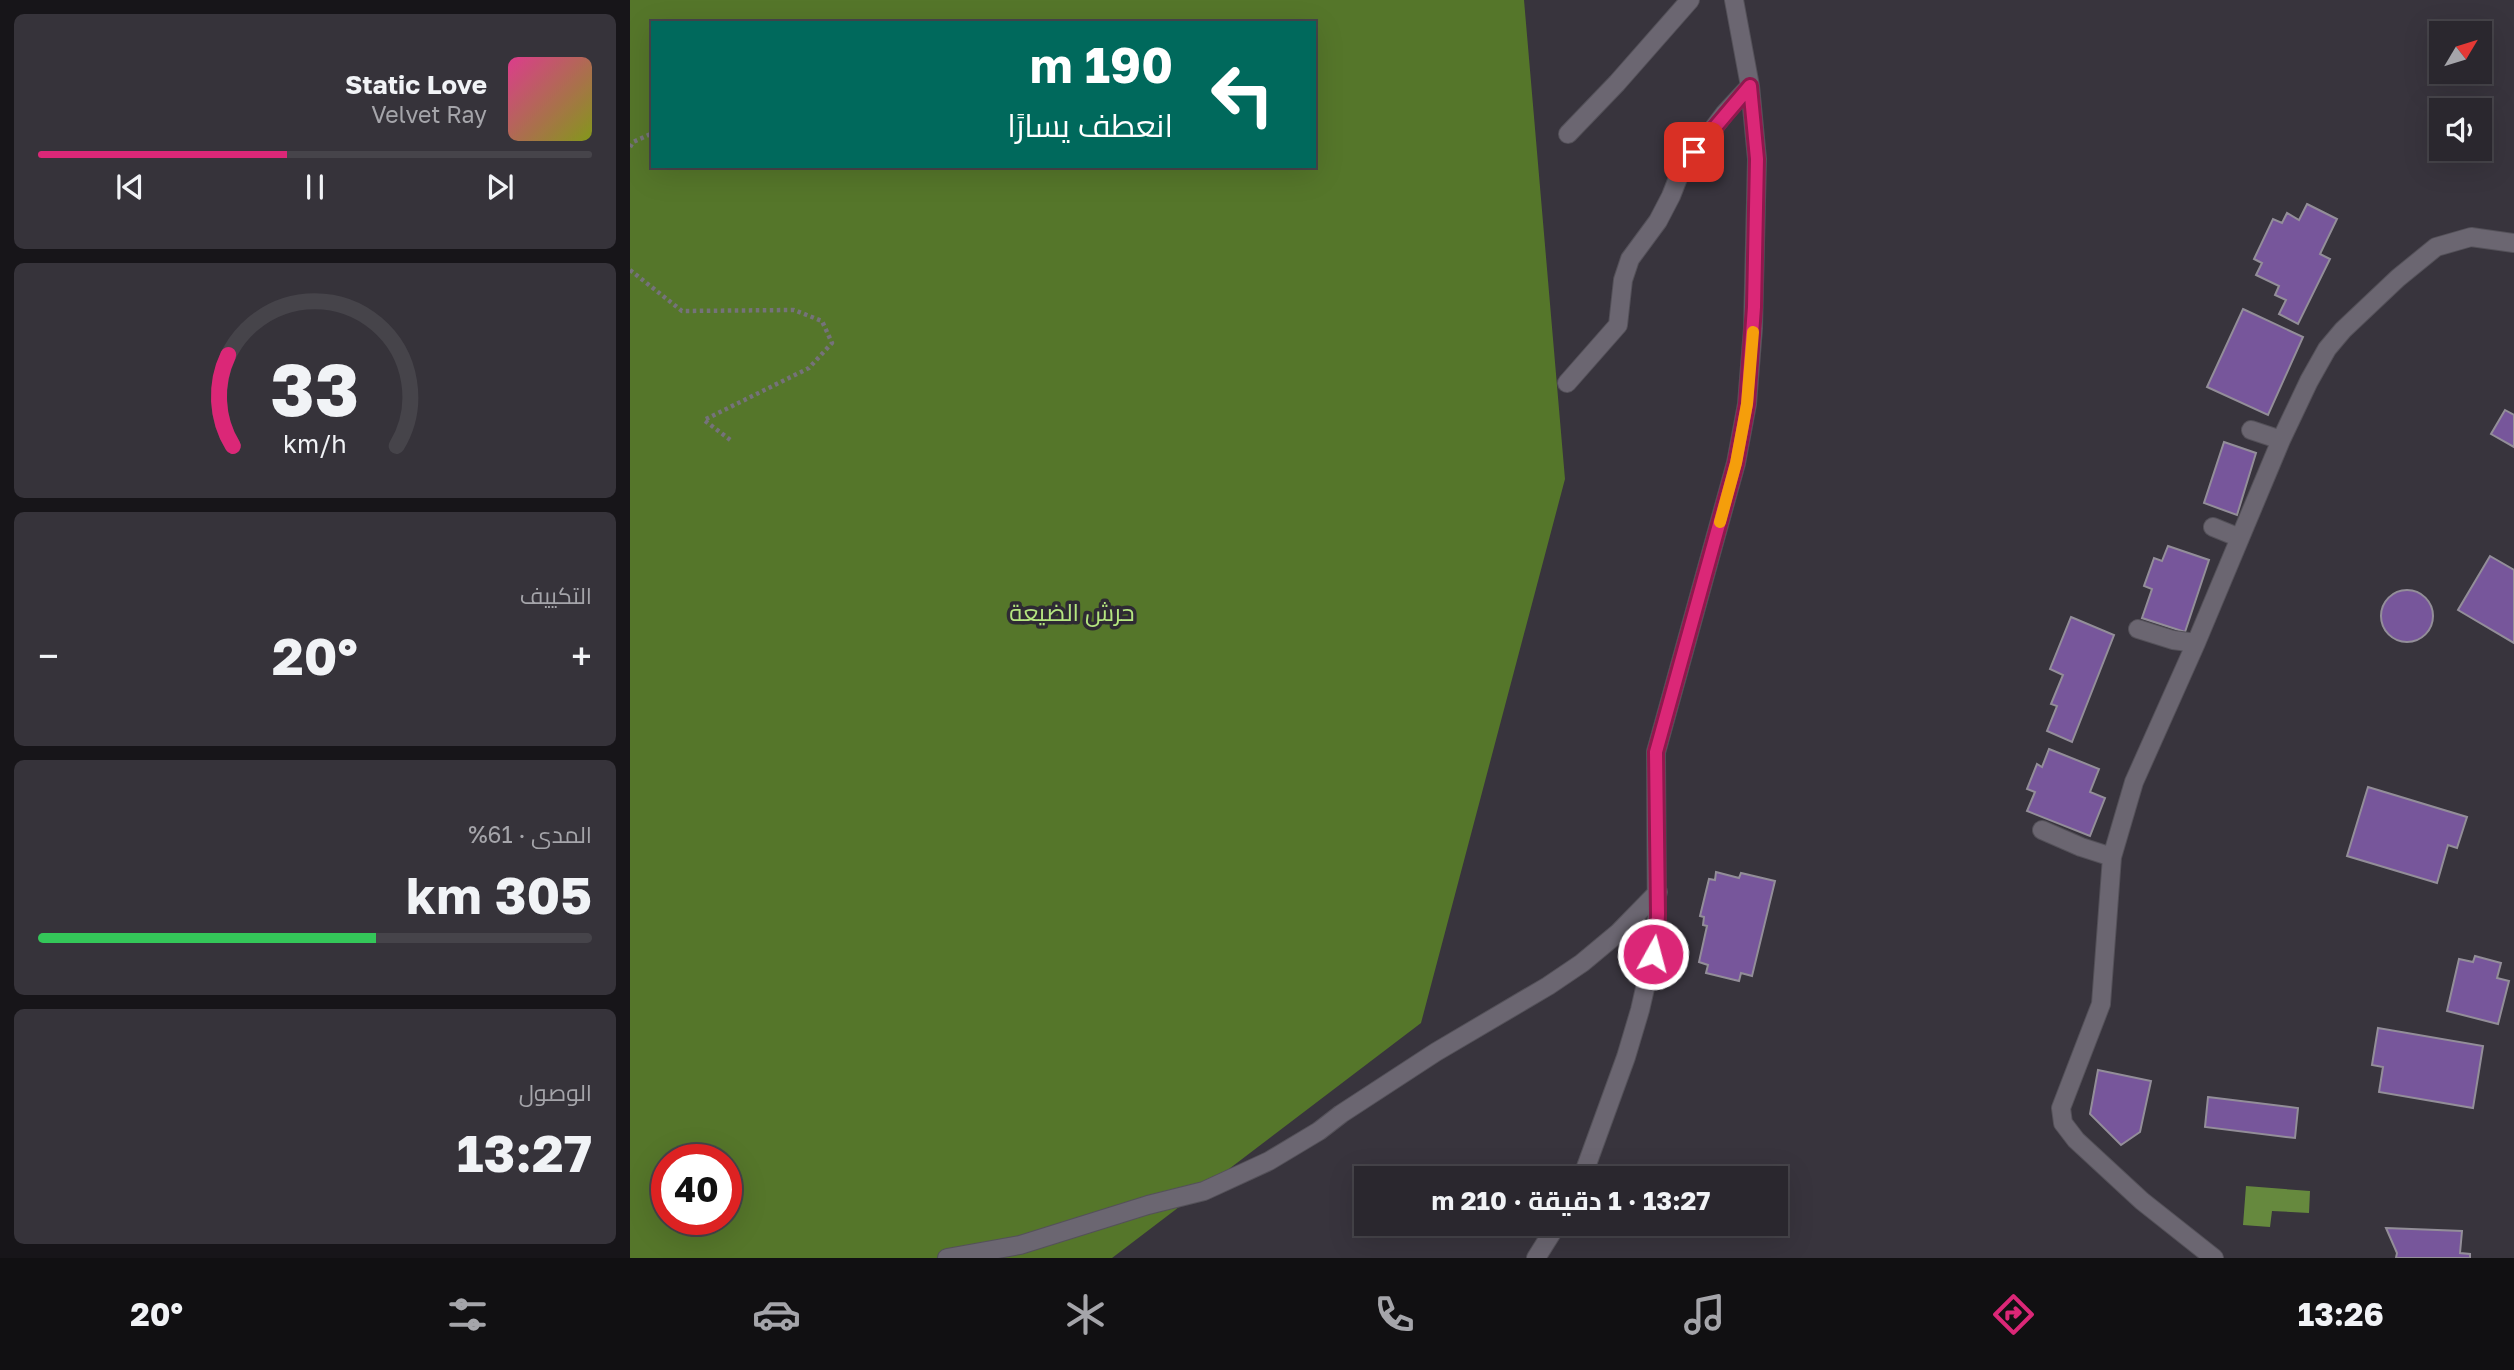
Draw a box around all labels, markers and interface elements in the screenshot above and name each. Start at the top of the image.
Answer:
north arrow [2429,21,2492,84]
map controls [2429,21,2492,161]
text: 190 m [1030,35,1173,94]
icon: left [1197,49,1288,140]
text: Static Love [345,69,487,100]
button: sound [2429,98,2492,161]
text: Velvet Ray [371,100,487,128]
text: انعطف يسارًا [1007,106,1173,144]
pin [1664,122,1724,182]
icon: arrive [1675,133,1713,171]
icon: previous [111,168,149,206]
icon: pause [296,168,334,206]
icon: next [481,168,519,206]
text: 33 [271,346,359,433]
text: km/h [283,428,347,459]
text: التكييف [520,581,592,609]
park label: حرش الضيعة [1009,597,1135,627]
text: 20° [272,624,358,686]
text: − [38,633,59,678]
text: + [571,633,592,678]
text: المدى · 61% [468,820,592,848]
text: 305 km [406,863,592,925]
position arrow [1616,917,1690,991]
text: الوصول [519,1078,592,1106]
text: 13:27 [457,1121,592,1183]
speed limit sign: 40 [651,1144,742,1235]
text: 13:27 · 1 دقيقة · 210 m [1431,1185,1711,1216]
icon: filters [443,1290,492,1339]
icon: car [752,1290,801,1339]
icon: climate [1061,1290,1110,1339]
icon: phone [1370,1290,1419,1339]
icon: music [1680,1290,1729,1339]
icon: directions [1989,1290,2038,1339]
text: 20° [130,1295,183,1333]
text: 13:26 [2298,1295,2384,1333]

